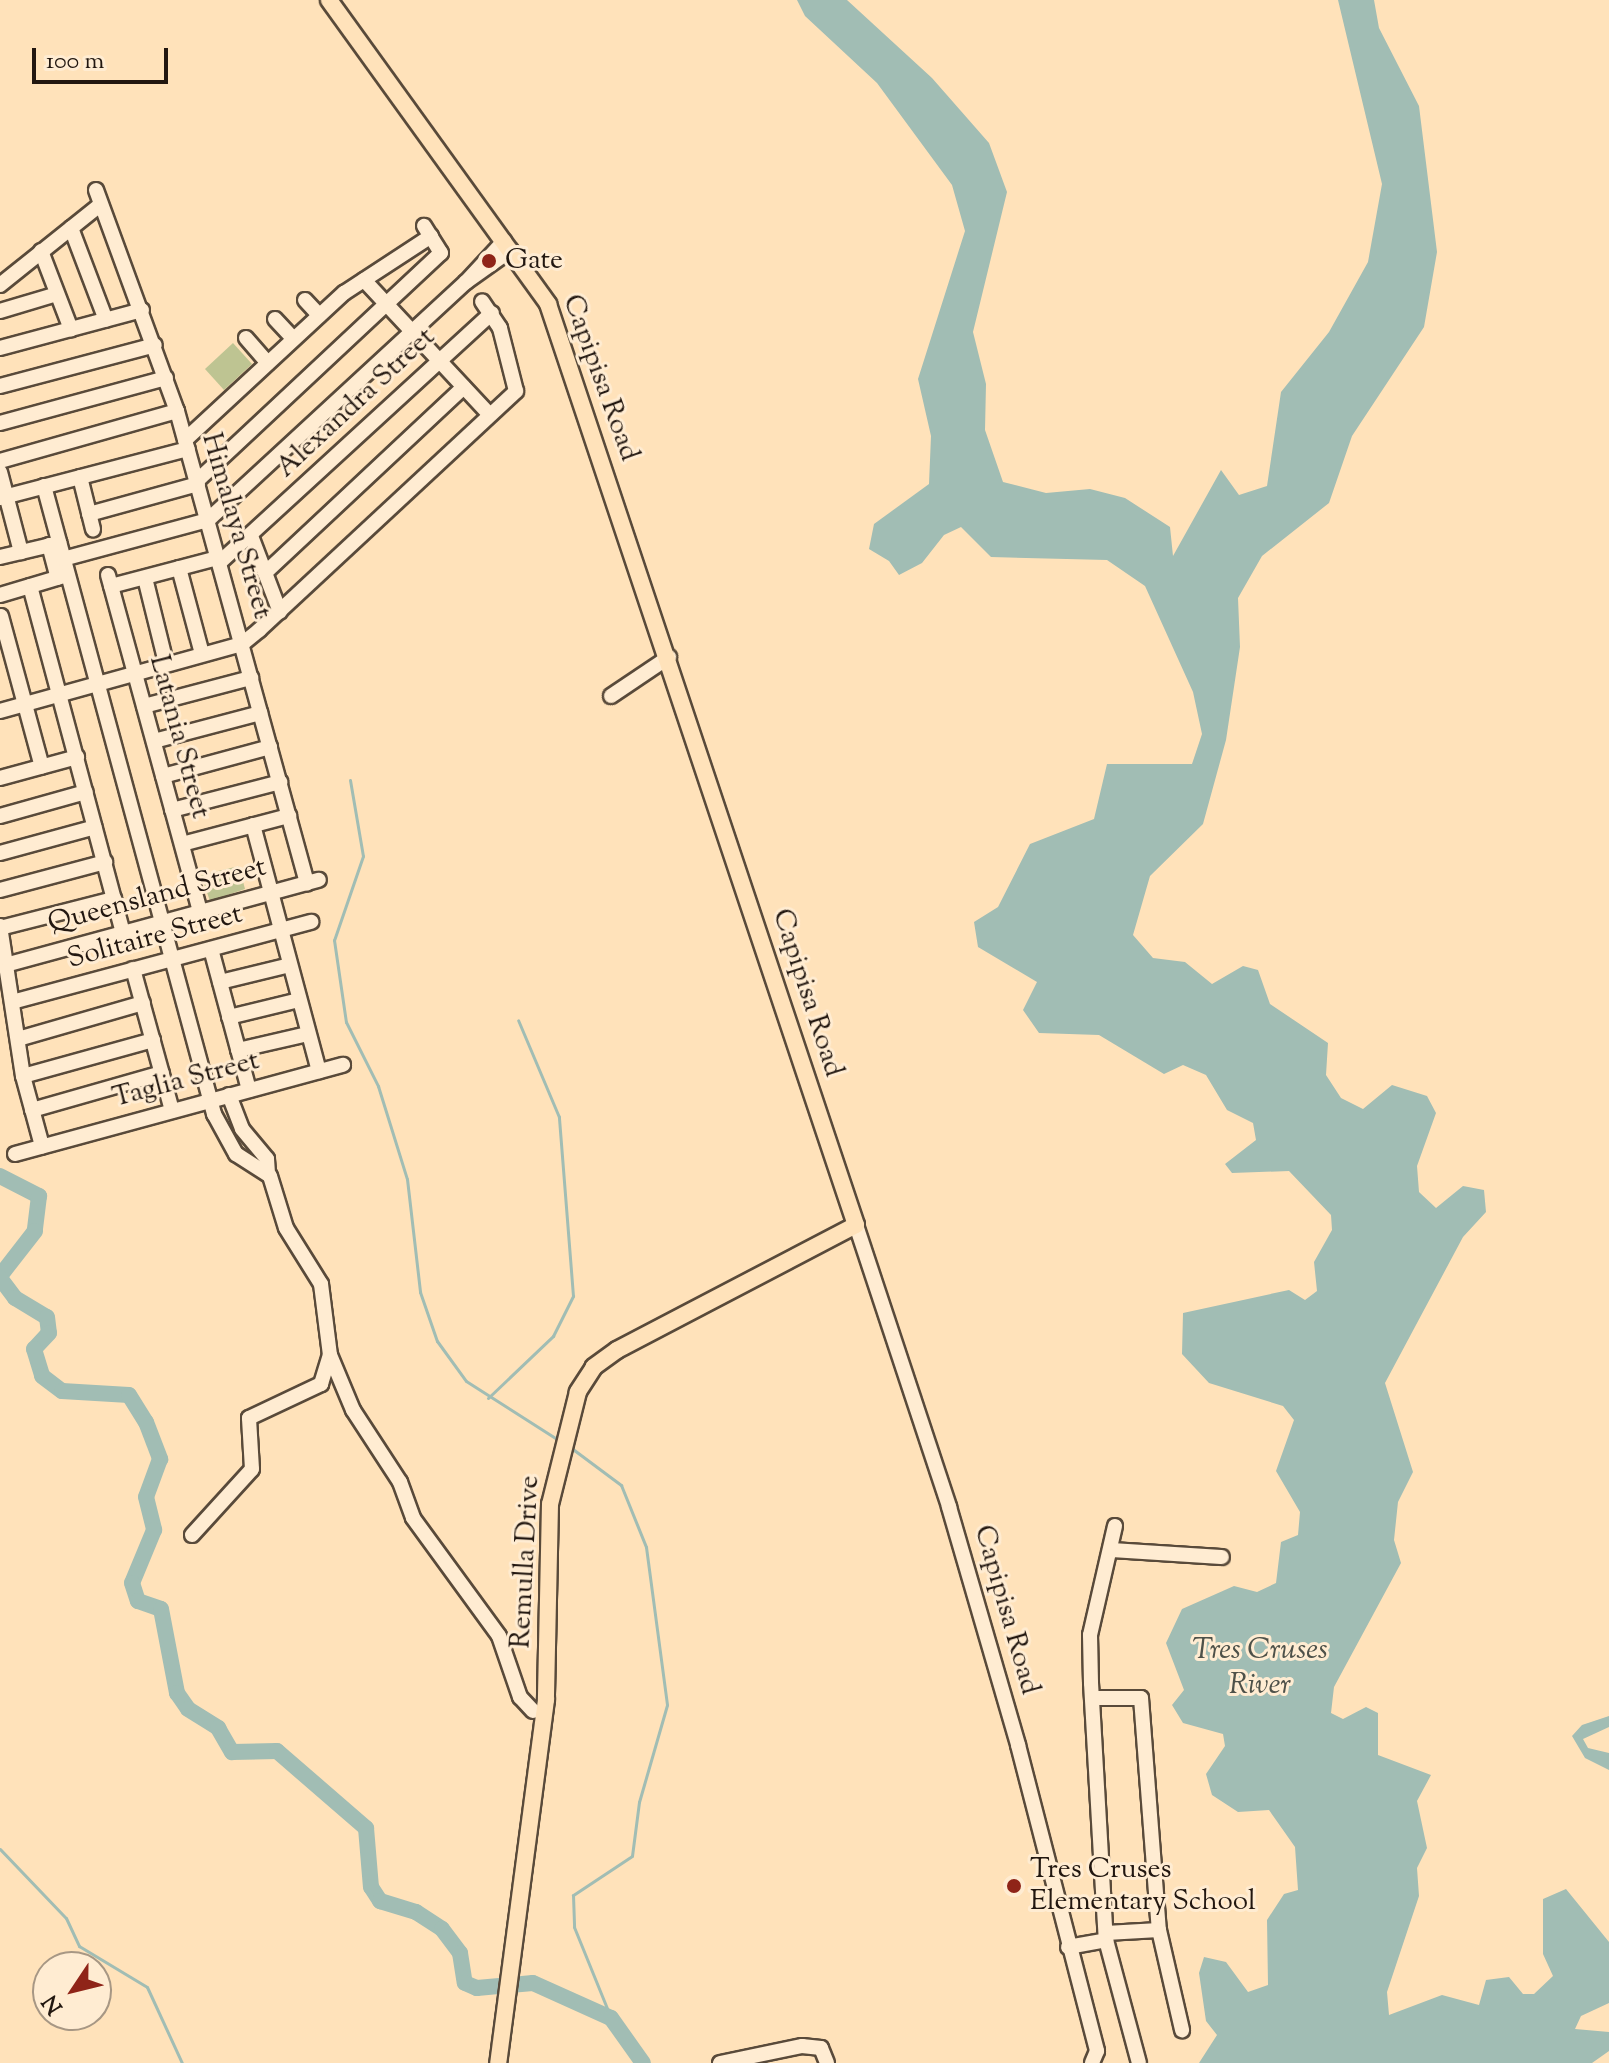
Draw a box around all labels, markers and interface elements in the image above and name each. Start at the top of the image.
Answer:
scale bar [36,32,172,82]
text: 100 m [46,45,104,79]
place label: Gate [505,244,563,278]
marker: Gate [480,252,498,270]
street label: Capipisa Road [554,290,646,466]
street label: Alexandra Street [270,321,442,485]
street label: Himalaya Street [193,429,279,623]
street label: Latania Street [141,652,217,822]
street label: Queensland Street [44,851,270,941]
street label: Solitaire Street [64,898,246,976]
street label: Capipisa Road [764,905,850,1081]
street label: Taglia Street [109,1044,263,1116]
street label: Remulla Drive [505,1475,547,1649]
street label: Capipisa Road [966,1522,1046,1698]
water label: Tres Cruses River [1192,1633,1328,1704]
place label: Tres Cruses Elementary School [1030,1853,1256,1919]
marker: Tres Cruses Elementary School [1005,1877,1023,1895]
north arrow [32,1951,112,2031]
text: N [36,1987,72,2020]

